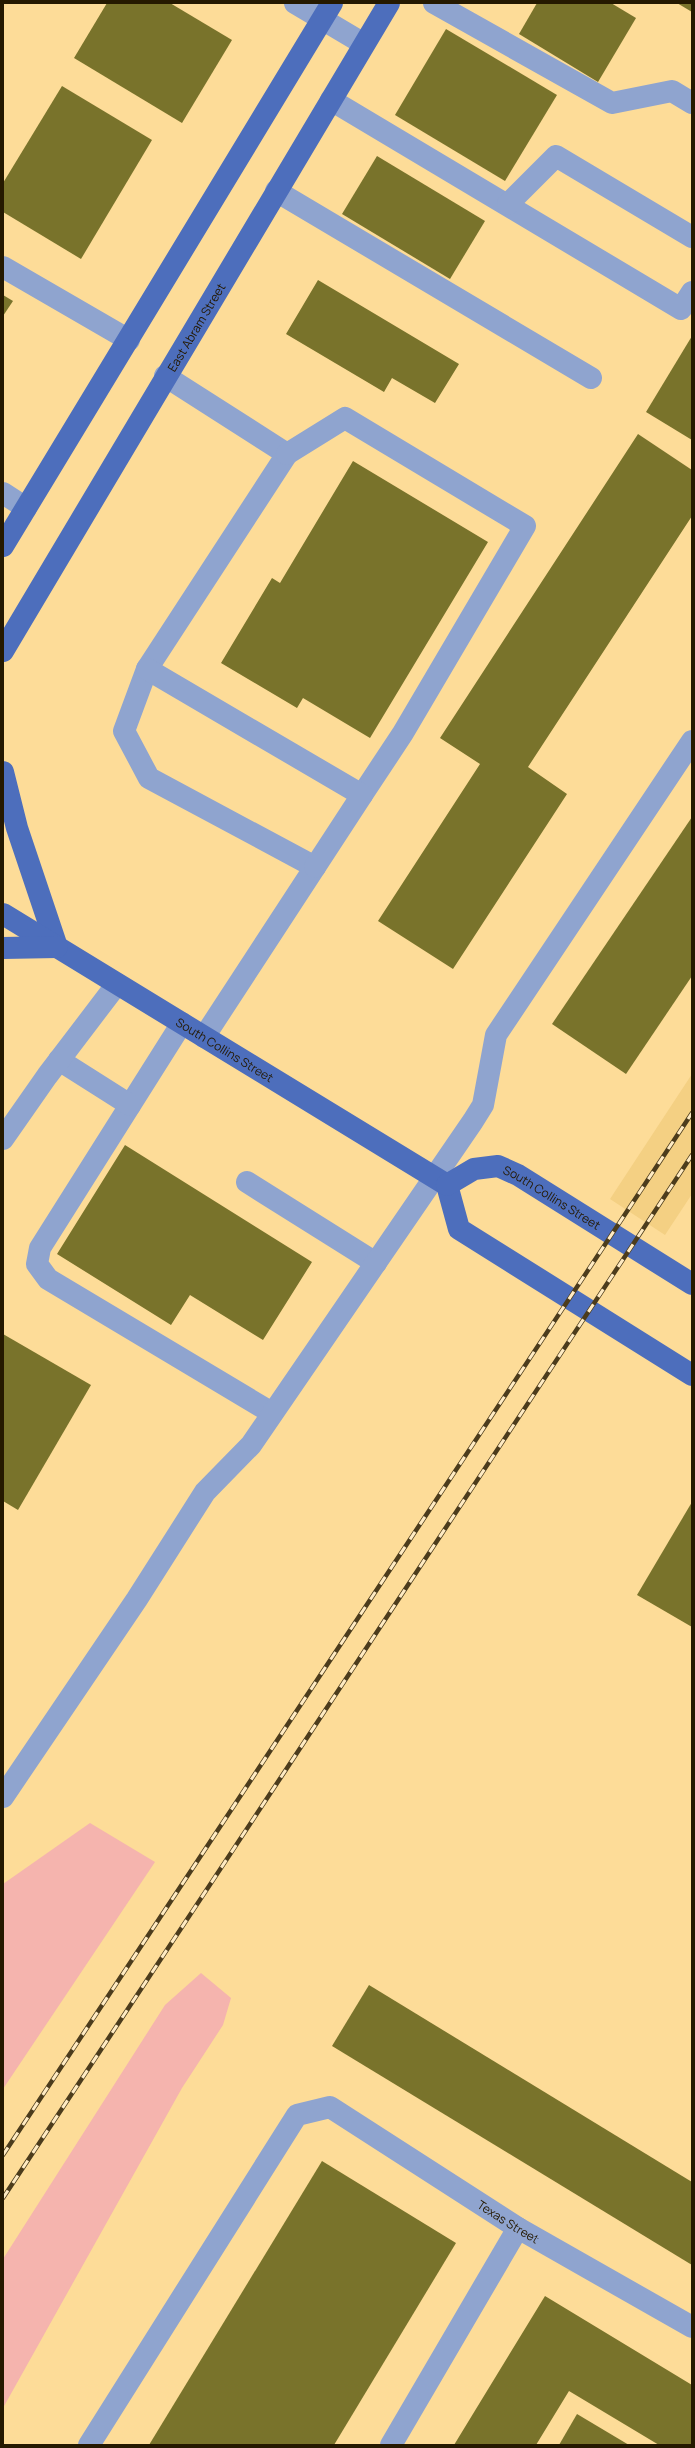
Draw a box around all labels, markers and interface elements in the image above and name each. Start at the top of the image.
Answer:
street label: East Abram Street [163,279,229,375]
street label: South Collins Street [173,1013,277,1086]
street label: South Collins Street [501,1161,604,1233]
street label: Texas Street [474,2196,543,2247]

